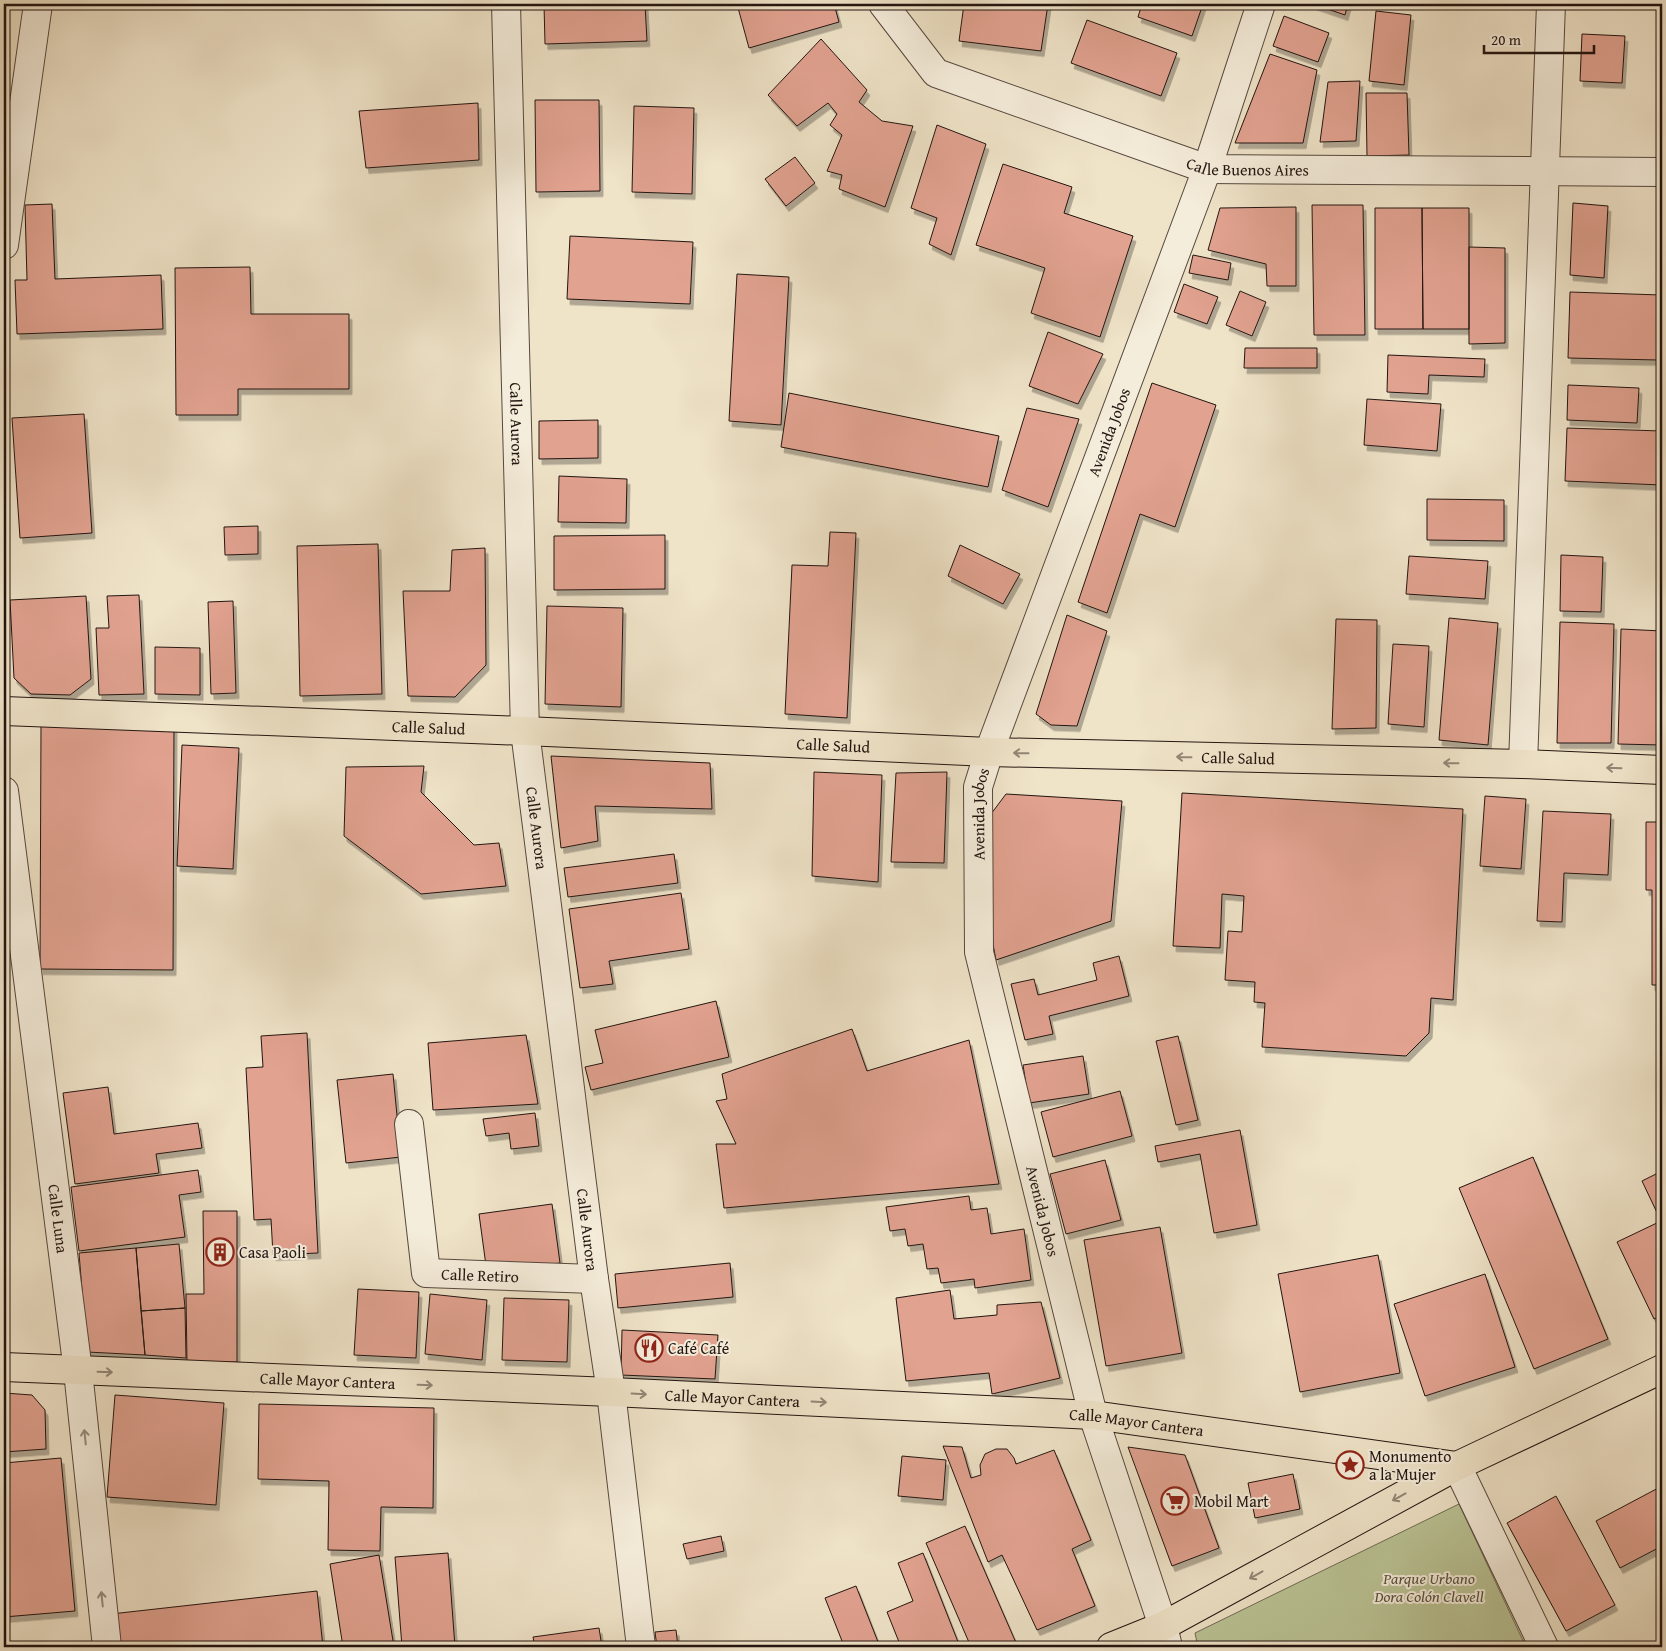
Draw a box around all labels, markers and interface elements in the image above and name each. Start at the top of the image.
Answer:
scale bar [1484,22,1594,54]
text: 20 m [1491,29,1522,50]
street label: Calle Buenos Aires [1183,151,1309,182]
street label: Calle Aurora [504,382,530,466]
street label: Avenida Jobos [1081,384,1136,480]
street label: Calle Salud [392,714,466,741]
street label: Calle Salud [796,731,871,759]
street label: Calle Salud [1201,745,1275,770]
one-way arrow [1013,748,1030,758]
one-way arrow [1176,752,1192,761]
one-way arrow [1443,758,1459,767]
one-way arrow [1606,763,1622,773]
street label: Avenida Jobos [966,764,995,860]
street label: Calle Aurora [520,785,554,871]
street label: Avenida Jobos [1020,1163,1066,1259]
street label: Calle Luna [42,1183,75,1255]
street label: Calle Aurora [571,1187,605,1273]
building icon: Casa Paoli [205,1237,235,1267]
place label: Casa Paoli [239,1240,307,1264]
street label: Calle Retiro [441,1262,519,1288]
restaurant icon: Café Café [634,1333,664,1363]
place label: Café Café [668,1336,729,1360]
street label: Calle Mayor Cantera [260,1366,396,1395]
one-way arrow [97,1368,113,1377]
one-way arrow [416,1380,432,1390]
street label: Calle Mayor Cantera [664,1383,801,1413]
one-way arrow [631,1389,647,1398]
one-way arrow [811,1398,827,1407]
street label: Calle Mayor Cantera [1069,1402,1206,1442]
one-way arrow [80,1429,90,1445]
place label: Monumento a la Mujer [1369,1444,1451,1486]
place icon: Monumento a la Mujer [1335,1450,1365,1480]
supermarket icon: Mobil Mart [1160,1486,1190,1516]
place label: Mobil Mart [1194,1489,1269,1513]
one-way arrow [1392,1493,1407,1503]
park label: Parque Urbano Dora Colón Clavell [1373,1566,1484,1608]
one-way arrow [1249,1570,1264,1580]
one-way arrow [97,1591,107,1607]

